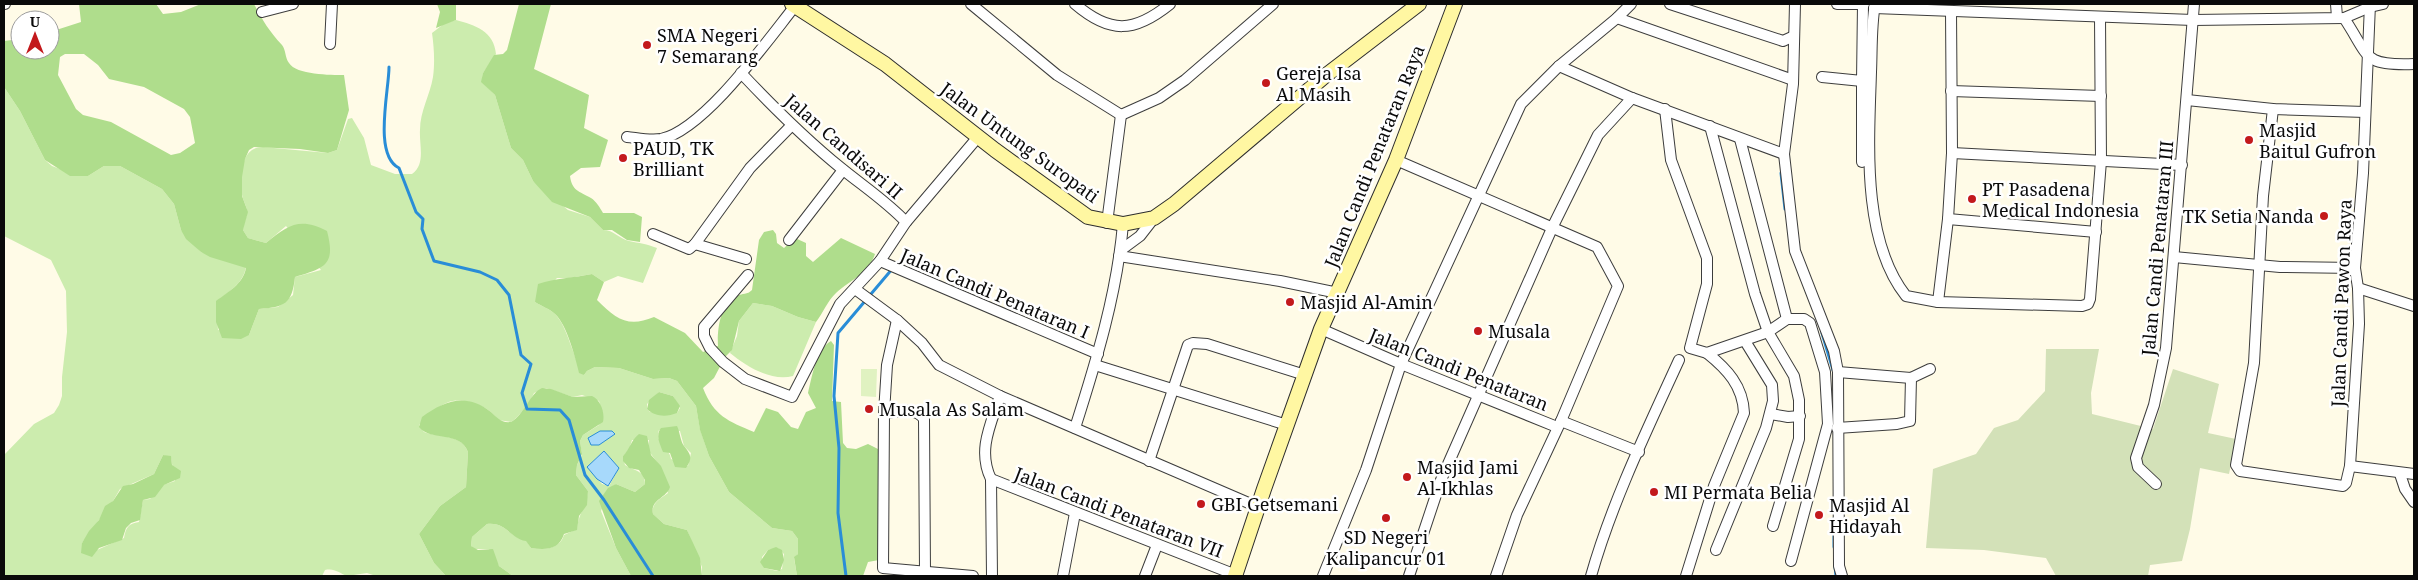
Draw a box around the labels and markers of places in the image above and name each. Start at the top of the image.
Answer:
place label: SMA Negeri 7 Semarang [657,23,758,68]
marker: SMA Negeri 7 Semarang [641,39,653,51]
place label: Gereja Isa Al Masih [1276,61,1362,106]
marker: Gereja Isa Al Masih [1260,77,1272,89]
place label: Masjid Baitul Gufron [2259,118,2376,163]
marker: Masjid Baitul Gufron [2243,134,2255,146]
place label: PAUD, TK Brilliant [633,136,714,181]
marker: PAUD, TK Brilliant [617,152,629,164]
place label: PT Pasadena Medical Indonesia [1982,177,2139,222]
marker: PT Pasadena Medical Indonesia [1966,193,1978,205]
place label: TK Setia Nanda [2183,204,2314,228]
marker: TK Setia Nanda [2318,210,2330,222]
place label: Masjid Al-Amin [1300,290,1433,314]
marker: Masjid Al-Amin [1284,296,1296,308]
place label: Musala [1488,319,1550,343]
marker: Musala [1472,325,1484,337]
place label: Musala As Salam [879,397,1024,421]
marker: Musala As Salam [863,403,875,415]
place label: Masjid Jami Al-Ikhlas [1417,455,1519,500]
marker: Masjid Jami Al-Ikhlas [1401,471,1413,483]
place label: MI Permata Belia [1664,480,1812,504]
marker: MI Permata Belia [1648,486,1660,498]
place label: GBI Getsemani [1211,492,1338,516]
place label: Masjid Al Hidayah [1829,493,1910,538]
marker: GBI Getsemani [1195,498,1207,510]
marker: Masjid Al Hidayah [1813,509,1825,521]
marker: SD Negeri Kalipancur 01 [1380,512,1392,524]
place label: SD Negeri Kalipancur 01 [1326,525,1446,570]

